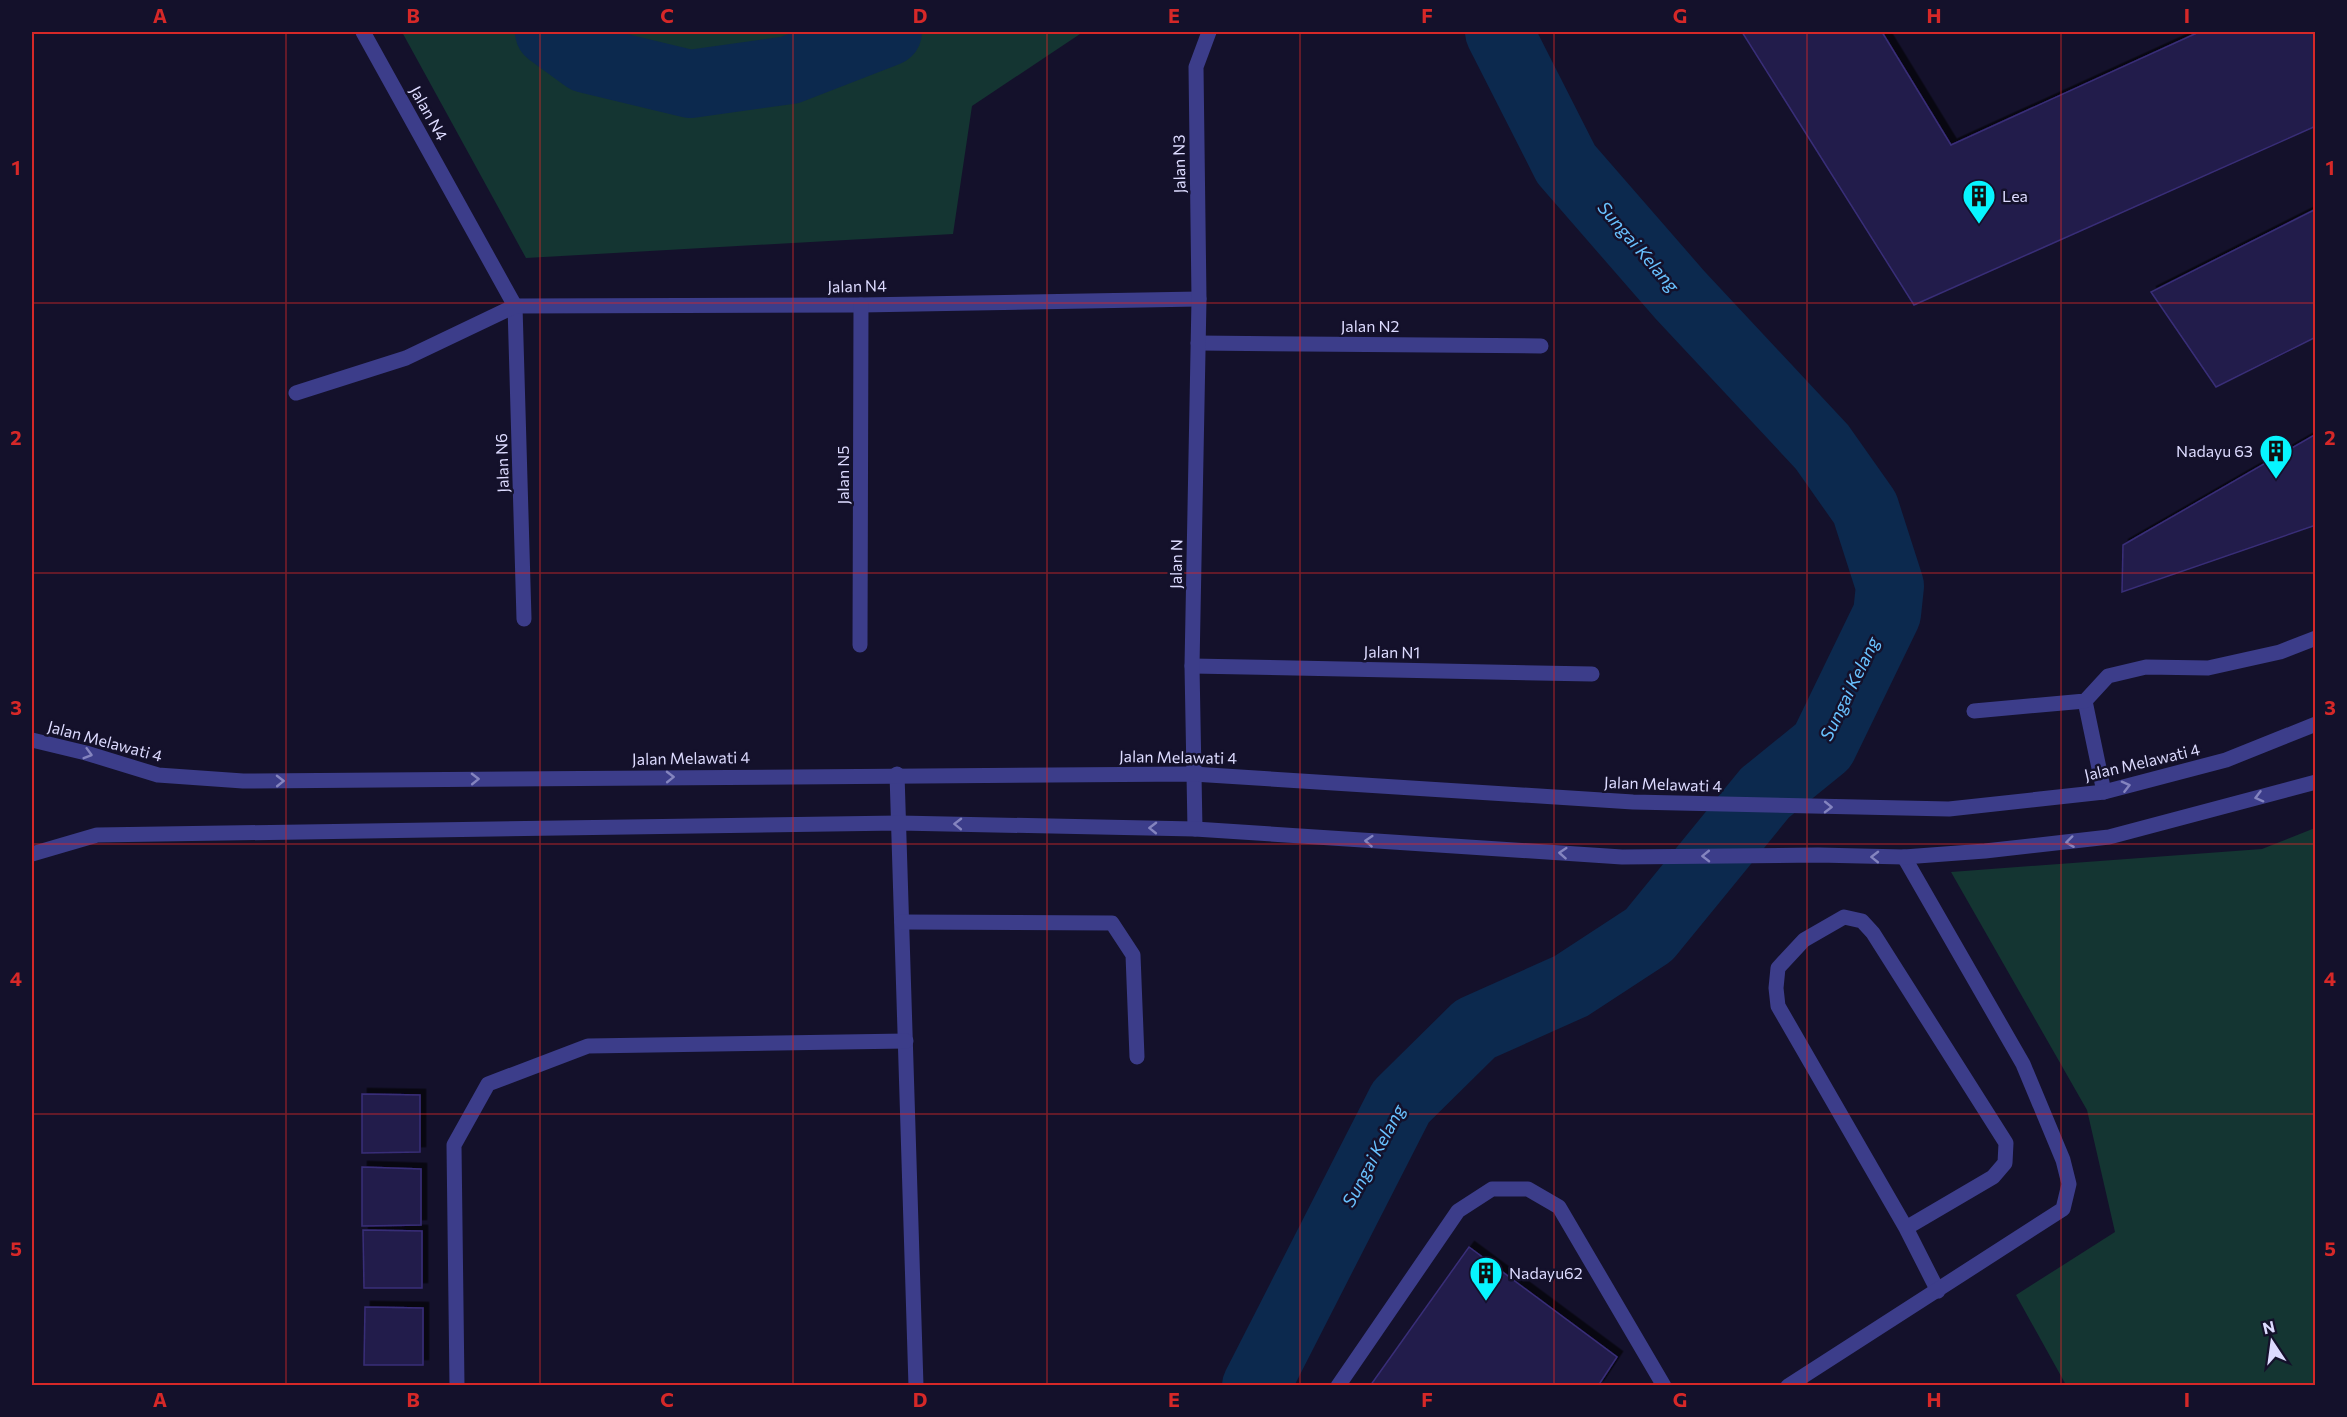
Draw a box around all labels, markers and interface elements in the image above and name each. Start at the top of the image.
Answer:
text: A [153,3,167,27]
text: B [406,3,420,27]
text: C [660,3,674,27]
text: D [913,3,927,27]
text: E [1168,3,1180,27]
text: F [1421,3,1433,27]
text: G [1673,3,1687,27]
text: H [1927,3,1942,27]
text: I [2184,3,2190,27]
street label: Jalan N4 [407,82,452,144]
street label: Jalan N3 [1168,134,1189,194]
text: 1 [11,155,21,179]
text: 1 [2325,155,2335,179]
building icon: Lea [1961,178,1997,225]
place label: Lea [2002,186,2028,205]
water label: Sungai Kelang [1593,197,1685,297]
street label: Jalan N4 [827,275,887,296]
street label: Jalan N2 [1341,316,1399,335]
text: 2 [10,425,22,449]
text: 2 [2324,425,2336,449]
street label: Jalan N6 [491,433,512,493]
building icon: Nadayu 63 [2258,433,2294,480]
place label: Nadayu 63 [2176,441,2253,460]
street label: Jalan N5 [833,446,852,504]
street label: Jalan N [1166,539,1185,589]
water label: Sungai Kelang [1814,632,1884,744]
street label: Jalan N1 [1364,642,1420,661]
text: 3 [10,695,22,719]
text: 3 [2324,695,2336,719]
street label: Jalan Melawati 4 [46,716,165,765]
street label: Jalan Melawati 4 [2082,739,2202,784]
street label: Jalan Melawati 4 [1119,746,1238,767]
one-way arrow [82,747,93,759]
street label: Jalan Melawati 4 [632,747,751,768]
one-way arrow [665,771,674,783]
one-way arrow [470,772,479,785]
street label: Jalan Melawati 4 [1604,772,1723,795]
one-way arrow [276,774,285,787]
one-way arrow [2120,781,2131,793]
one-way arrow [2254,790,2265,802]
one-way arrow [1823,801,1832,813]
one-way arrow [954,818,963,831]
one-way arrow [1149,822,1158,835]
one-way arrow [1364,834,1373,847]
one-way arrow [2065,835,2074,847]
one-way arrow [1559,847,1568,860]
one-way arrow [1702,850,1711,862]
one-way arrow [1871,850,1880,863]
text: 4 [10,966,22,990]
text: 4 [2324,966,2336,990]
water label: Sungai Kelang [1337,1099,1410,1210]
text: 5 [10,1236,22,1260]
text: 5 [2324,1236,2336,1260]
building icon: Nadayu62 [1468,1255,1504,1302]
place label: Nadayu62 [1509,1263,1583,1282]
north arrow [2242,1312,2302,1372]
text: N [2261,1316,2276,1338]
text: A [153,1387,167,1411]
text: B [406,1387,420,1411]
text: C [660,1387,674,1411]
text: D [913,1387,927,1411]
text: E [1168,1387,1180,1411]
text: F [1421,1387,1433,1411]
text: G [1673,1387,1687,1411]
text: H [1927,1387,1942,1411]
text: I [2184,1387,2190,1411]

